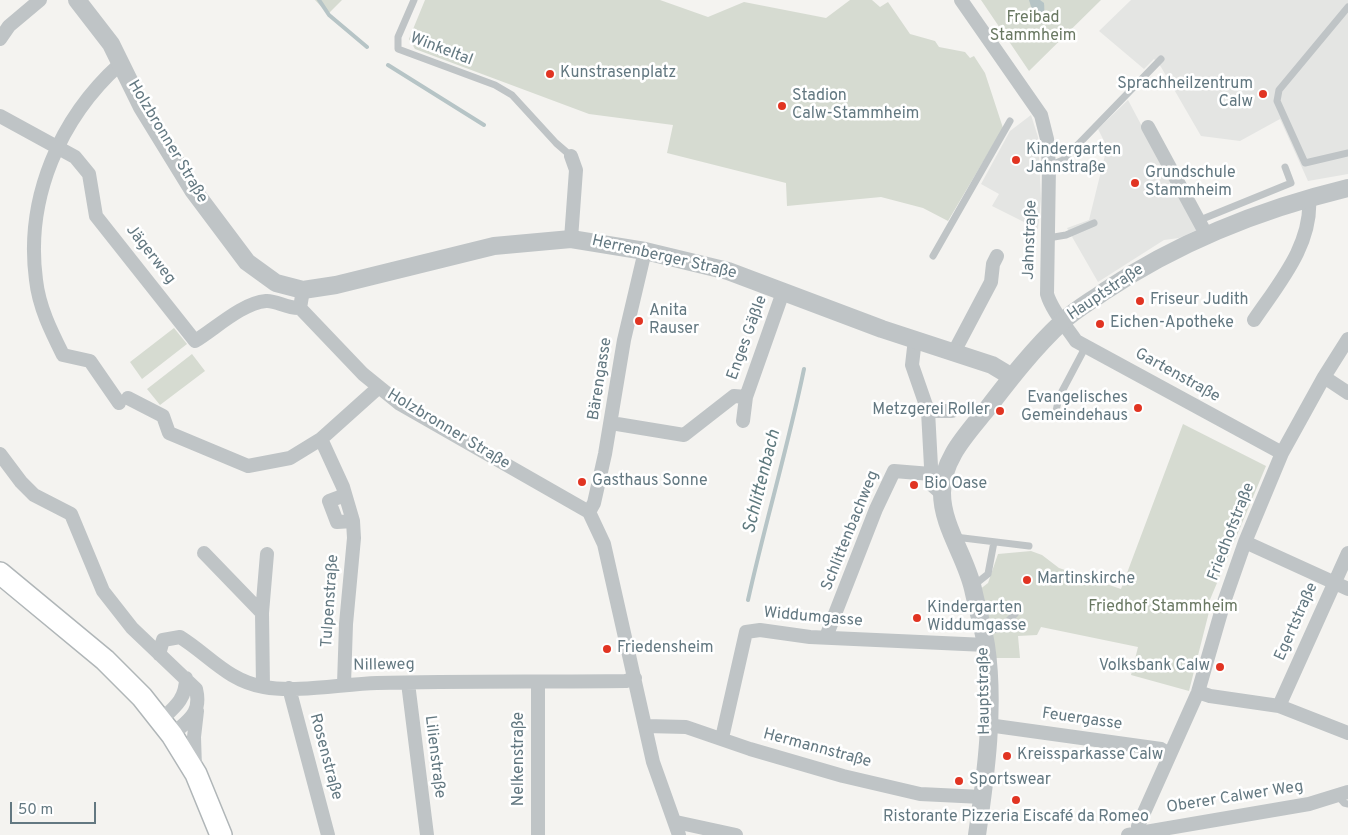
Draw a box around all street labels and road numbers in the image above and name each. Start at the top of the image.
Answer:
street label: Winkeltal [407,29,475,71]
street label: Holzbronner Straße [123,77,211,207]
street label: Jahnstraße [1020,200,1042,280]
street label: Jägerweg [121,221,179,289]
street label: Herrenberger Straße [590,232,738,284]
street label: Hauptstraße [1064,261,1148,325]
street label: Enges Gäßle [724,293,772,383]
street label: Bärengasse [585,336,617,422]
street label: Gartenstraße [1131,345,1223,407]
street label: Holzbronner Straße [383,386,513,474]
street label: Schlittenbachweg [818,468,884,594]
street label: Friedhofstraße [1205,480,1259,584]
street label: Tulpenstraße [318,554,344,648]
street label: Egertstraße [1271,580,1323,664]
street label: Widdumgasse [763,604,863,632]
street label: Hauptstraße [975,647,995,735]
street label: Nilleweg [353,656,415,676]
street label: Feuergasse [1041,705,1123,735]
street label: Rosenstraße [304,712,346,802]
street label: Nelkenstraße [510,712,530,806]
street label: Lilienstraße [419,714,449,800]
street label: Hermannstraße [761,725,873,773]
street label: Oberer Calwer Weg [1165,778,1305,818]

